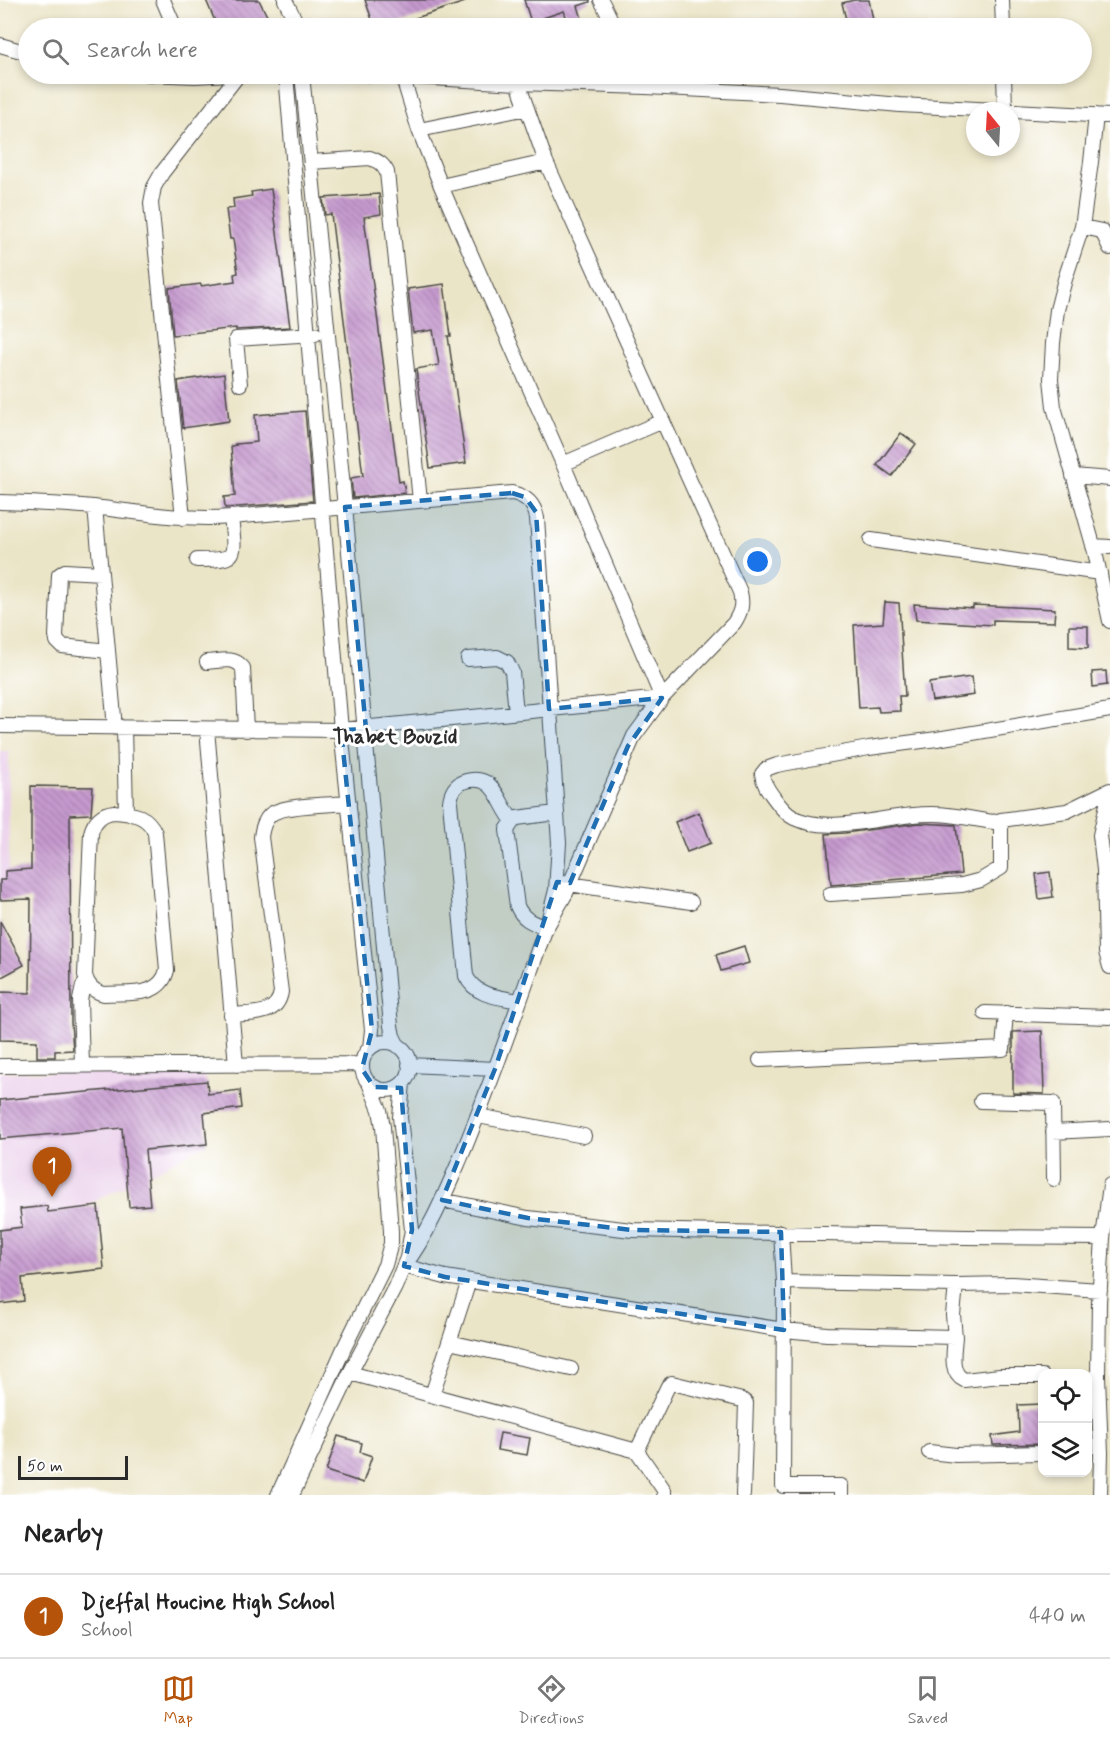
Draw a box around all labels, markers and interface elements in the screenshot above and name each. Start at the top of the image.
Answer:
search box [18,18,1092,84]
icon: search [39,35,72,68]
text: Search here [87,37,198,65]
north arrow [966,102,1020,156]
your location [743,547,772,576]
district label: Thabet Bouzid [333,723,457,751]
pin: 1 [32,1148,72,1197]
map controls [1038,1369,1092,1477]
button: locate [1038,1369,1092,1423]
button: layers [1038,1423,1092,1477]
scale bar [18,1453,128,1480]
text: 50 m [27,1456,63,1477]
text: Nearby [24,1517,103,1551]
text: Djeffal Houcine High School [81,1589,335,1617]
text: 1 [39,1603,48,1630]
text: 440 m [1029,1603,1086,1630]
text: School [81,1617,133,1644]
tab: Map [162,1672,195,1729]
tab: Directions [518,1672,584,1729]
tab: Saved [908,1672,948,1729]

